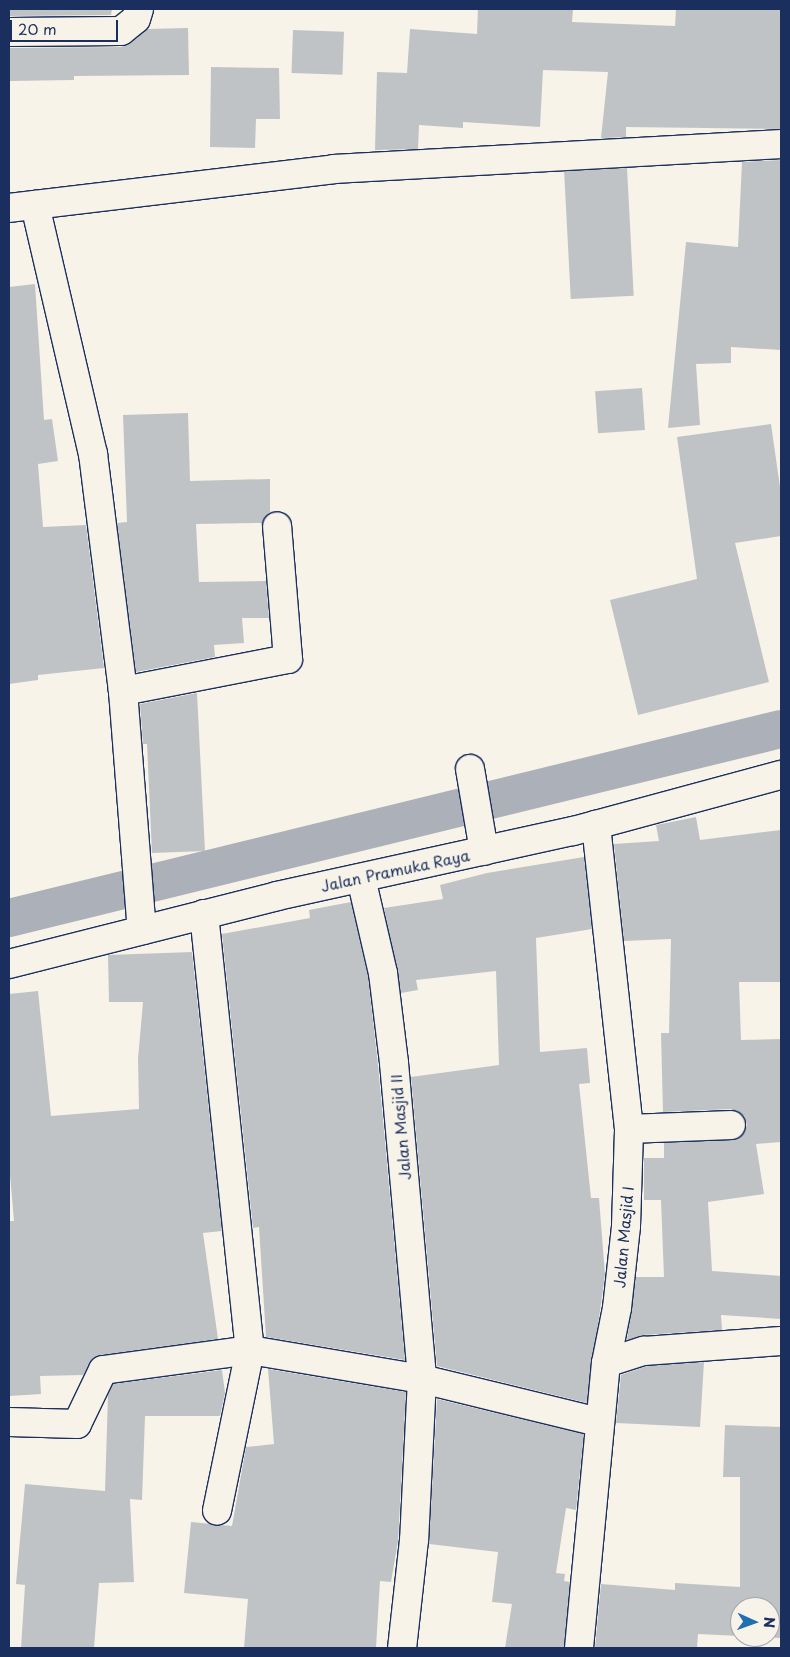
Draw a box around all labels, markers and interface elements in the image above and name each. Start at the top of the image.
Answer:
scale bar [12,10,120,42]
text: 20 m [18,17,57,40]
street label: Jalan Pramuka Raya [318,845,472,895]
street label: Jalan Masjid II [386,1073,414,1181]
street label: Jalan Masjid I [610,1185,636,1289]
north arrow [730,1597,780,1647]
text: N [759,1617,780,1628]

